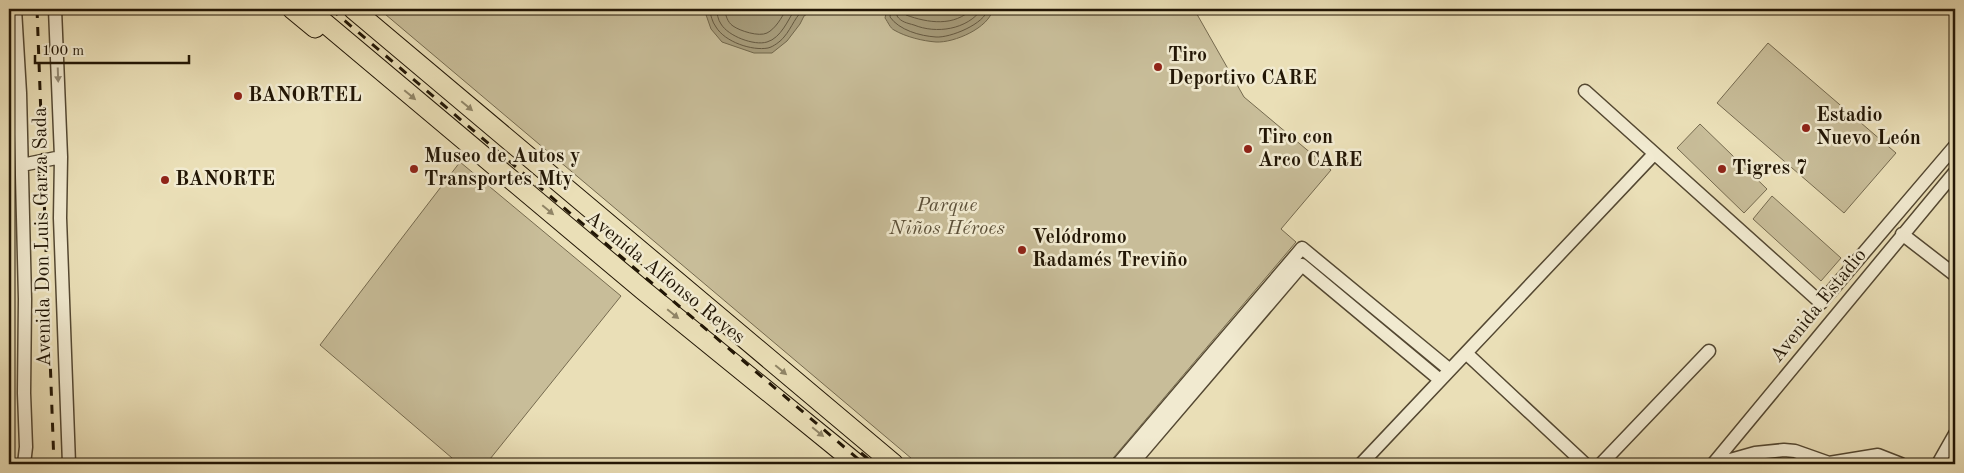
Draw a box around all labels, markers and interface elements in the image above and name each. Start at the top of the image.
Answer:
scale bar [35,32,189,64]
text: 100 m [42,44,84,59]
place label: Tiro Deportivo CARE [1168,46,1317,89]
marker: Tiro Deportivo CARE [1152,61,1164,73]
one-way arrow [54,67,62,83]
place label: BANORTEL [248,86,362,106]
one-way arrow [403,89,416,100]
marker: BANORTEL [232,90,244,102]
one-way arrow [461,101,474,112]
place label: Estadio Nuevo León [1816,106,1921,149]
street label: Avenida Don Luis Garza Sada [31,107,55,367]
marker: Estadio Nuevo León [1800,122,1812,134]
place label: Tiro con Arco CARE [1258,128,1362,171]
marker: Tiro con Arco CARE [1242,143,1254,155]
place label: Museo de Autos y Transportes Mty [424,147,580,190]
place label: Tigres 7 [1732,159,1807,179]
marker: Museo de Autos y Transportes Mty [408,163,420,175]
marker: Tigres 7 [1716,163,1728,175]
place label: BANORTE [175,170,275,190]
marker: BANORTE [159,174,171,186]
park label: Parque Niños Héroes [888,196,1005,239]
one-way arrow [541,204,553,216]
street label: Avenida Alfonso Reyes [582,208,748,348]
place label: Velódromo Radamés Treviño [1032,228,1187,271]
marker: Velódromo Radamés Treviño [1016,244,1028,256]
street label: Avenida Estadio [1767,245,1871,367]
one-way arrow [666,309,679,320]
one-way arrow [774,364,787,375]
one-way arrow [811,426,823,438]

